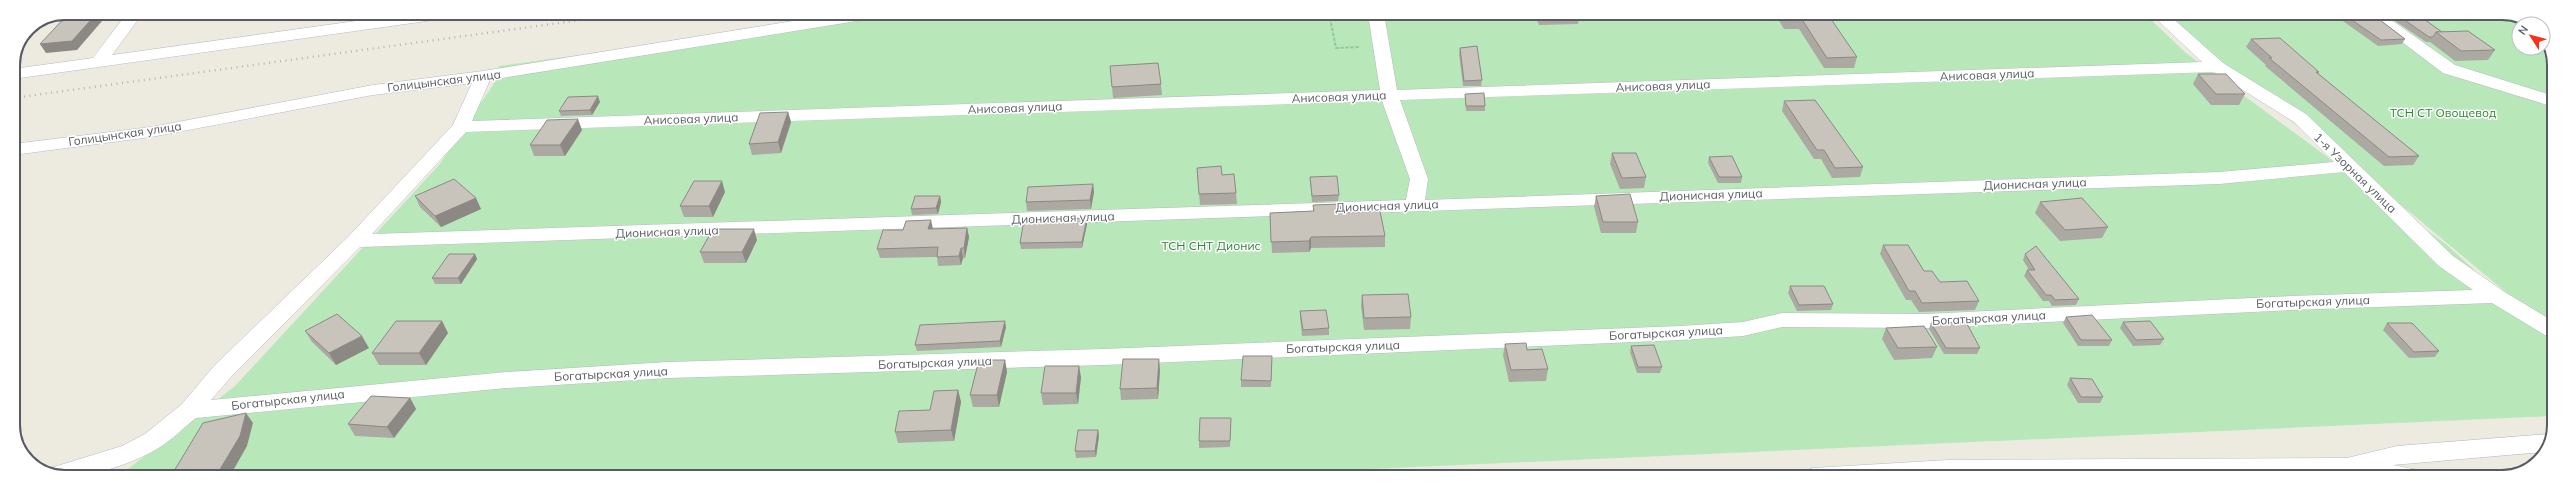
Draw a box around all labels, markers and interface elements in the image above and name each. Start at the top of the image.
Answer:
north arrow [2511,16,2551,56]
text: N [2515,23,2531,38]
street label: Анисовая улица [1939,65,2035,84]
street label: Голицынская улица [386,66,502,95]
street label: Анисовая улица [1615,76,1711,95]
street label: Анисовая улица [1291,87,1387,106]
street label: Анисовая улица [967,98,1063,117]
park label: ТСН СТ Овощевод [2390,105,2496,120]
street label: Анисовая улица [643,109,739,128]
street label: Голицынская улица [67,118,183,149]
street label: 1-я Узорная улица [2311,129,2400,216]
street label: Дионисная улица [1983,174,2087,193]
street label: Дионисная улица [1659,185,1763,204]
street label: Дионисная улица [1335,196,1439,215]
street label: Дионисная улица [1011,208,1115,227]
street label: Дионисная улица [615,222,719,241]
park label: ТСН СНТ Дионис [1161,238,1261,253]
street label: Богатырская улица [2256,292,2370,311]
street label: Богатырская улица [1932,307,2046,328]
street label: Богатырская улица [1609,322,1723,343]
street label: Богатырская улица [1286,337,1400,356]
street label: Богатырская улица [878,353,992,372]
street label: Богатырская улица [554,363,668,384]
street label: Богатырская улица [230,386,345,413]

